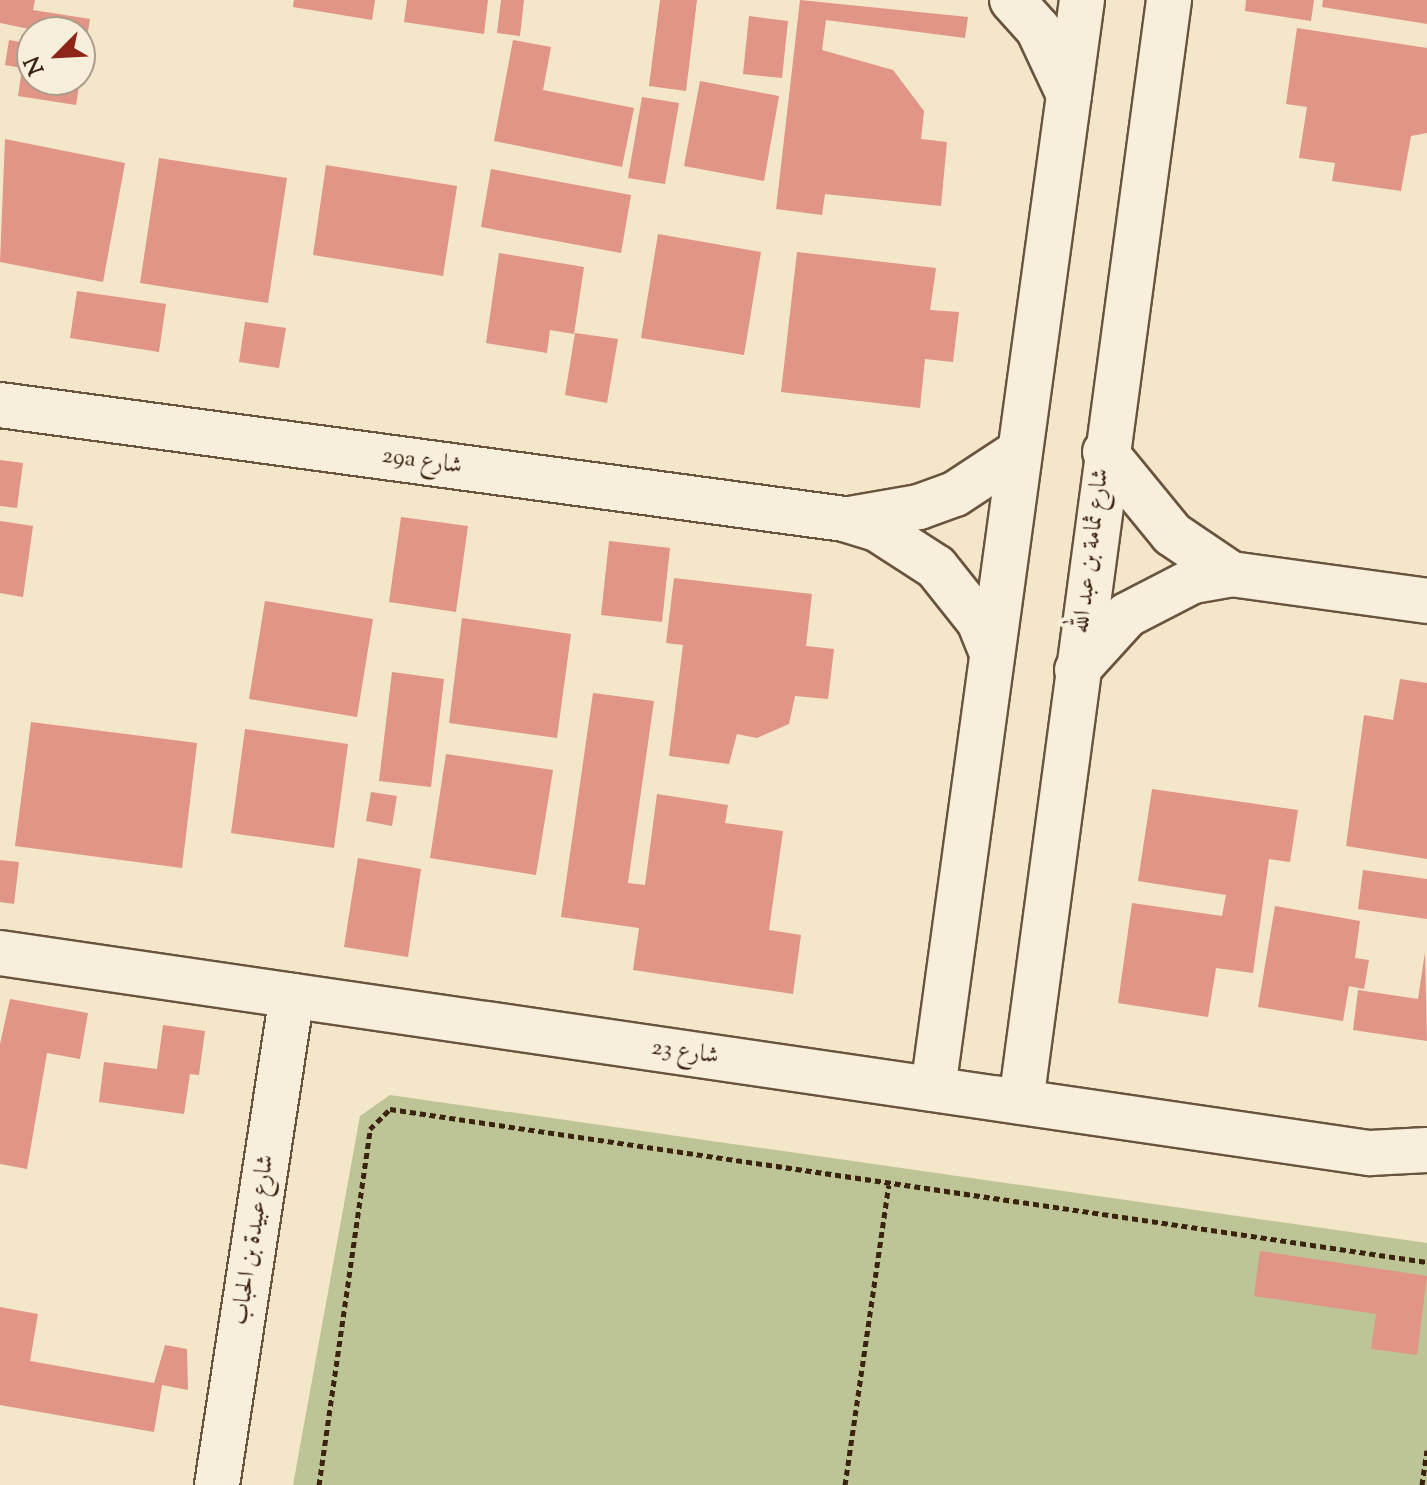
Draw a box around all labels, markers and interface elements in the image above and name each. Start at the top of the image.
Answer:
north arrow [16,16,96,96]
text: N [18,50,54,79]
street label: 29a شارع [380,442,464,482]
street label: شارع ثمامة بن عبد الله [1068,467,1116,635]
street label: شارع 23 [649,1034,721,1072]
street label: شارع عبيدة بن الحباب [226,1153,282,1327]

